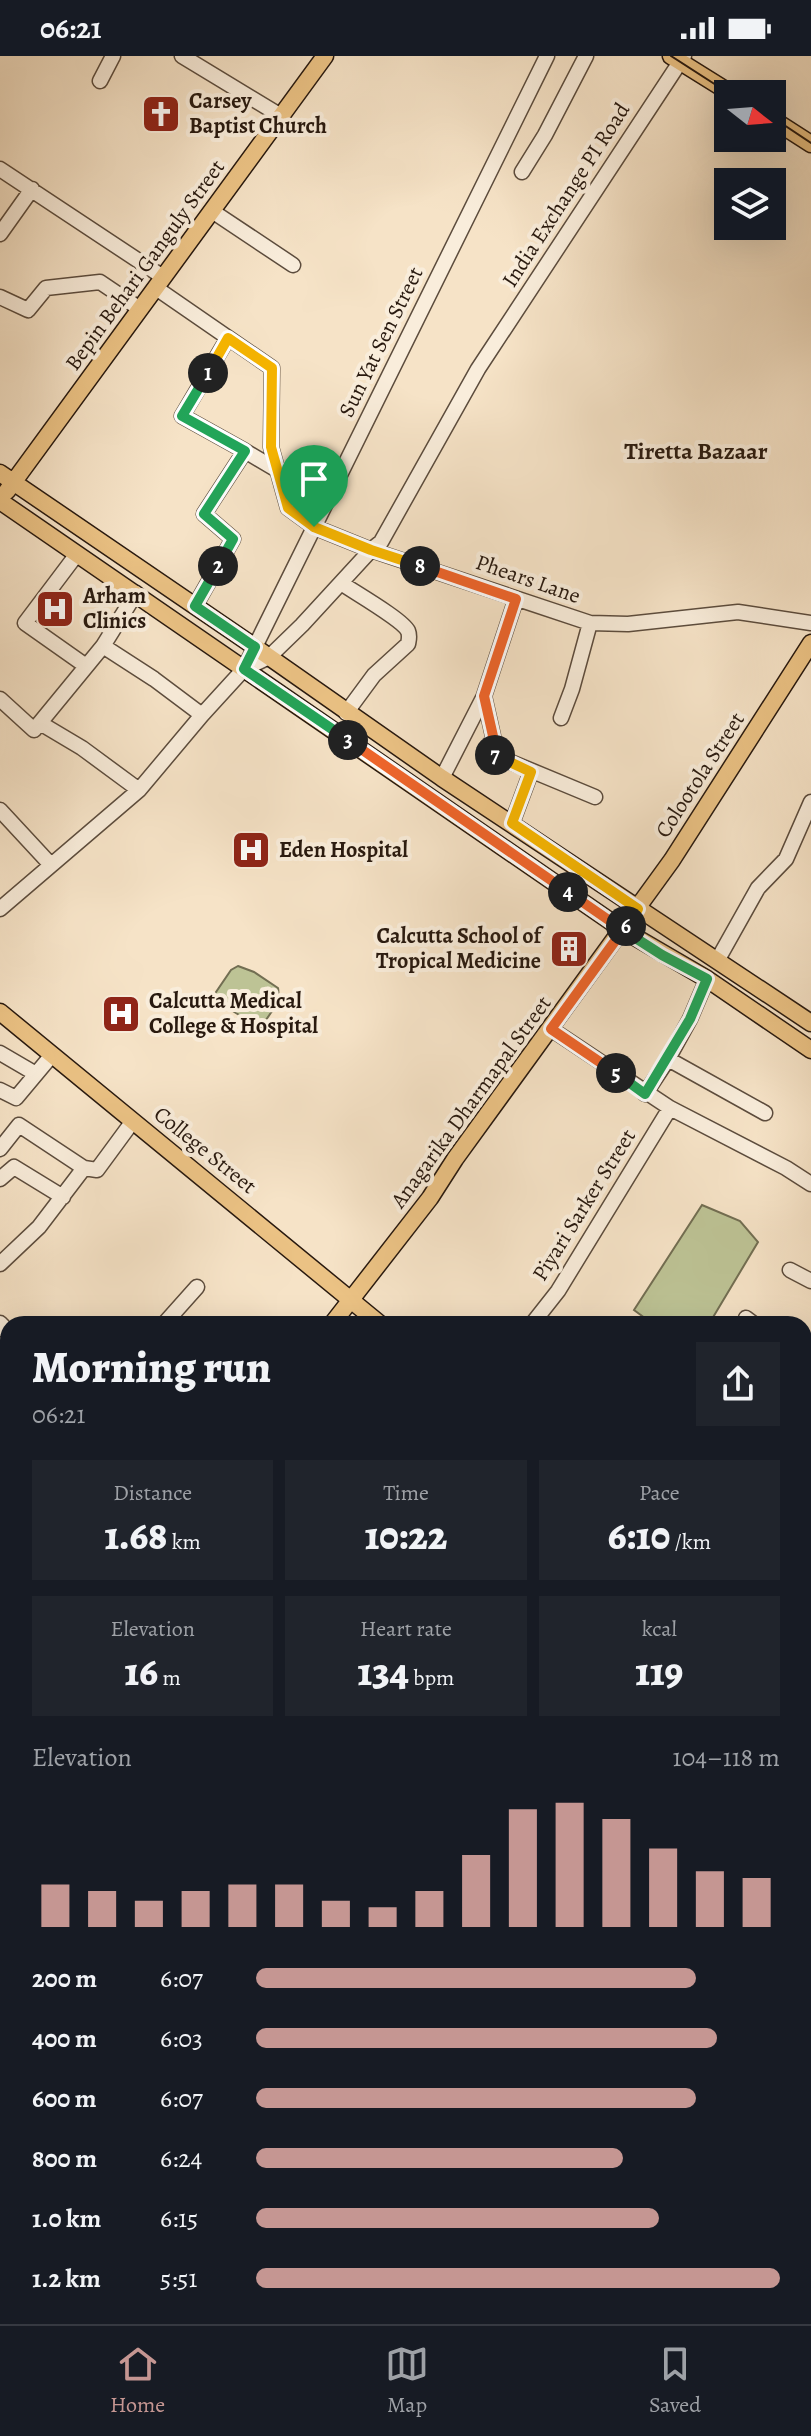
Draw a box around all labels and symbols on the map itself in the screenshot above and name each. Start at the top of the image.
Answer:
north arrow [714,80,786,152]
place label: Carsey Baptist Church [189,86,327,141]
church icon: Carsey Baptist Church [140,93,182,135]
street label: India Exchange PI Road [495,97,637,293]
street label: Bepin Behari Ganguly Street [58,153,232,377]
street label: Sun Yat Sen Street [332,262,430,422]
pin: 1 [188,353,228,393]
district label: Tiretta Bazaar [624,435,768,467]
pin [280,445,348,527]
pin: 2 [198,546,238,586]
pin: 8 [400,546,440,586]
street label: Phears Lane [472,547,584,611]
place label: Arham Clinics [82,581,146,636]
hospital icon: Arham Clinics [34,588,76,630]
street label: Colootola Street [648,707,752,843]
pin: 3 [328,720,368,760]
pin: 7 [475,735,515,775]
hospital icon: Eden Hospital [230,829,272,871]
place label: Eden Hospital [279,835,408,865]
pin: 4 [548,872,588,912]
pin: 6 [606,906,646,946]
place label: Calcutta School of Tropical Medicine [376,921,544,976]
building icon: Calcutta School of Tropical Medicine [548,928,590,970]
place label: Calcutta Medical College & Hospital [149,986,318,1041]
street label: Anagarika Dharmapal Street [383,990,558,1215]
hospital icon: Calcutta Medical College & Hospital [100,993,142,1035]
pin: 5 [596,1053,636,1093]
street label: College Street [147,1099,263,1201]
street label: Piyari Sarker Street [525,1123,643,1287]

